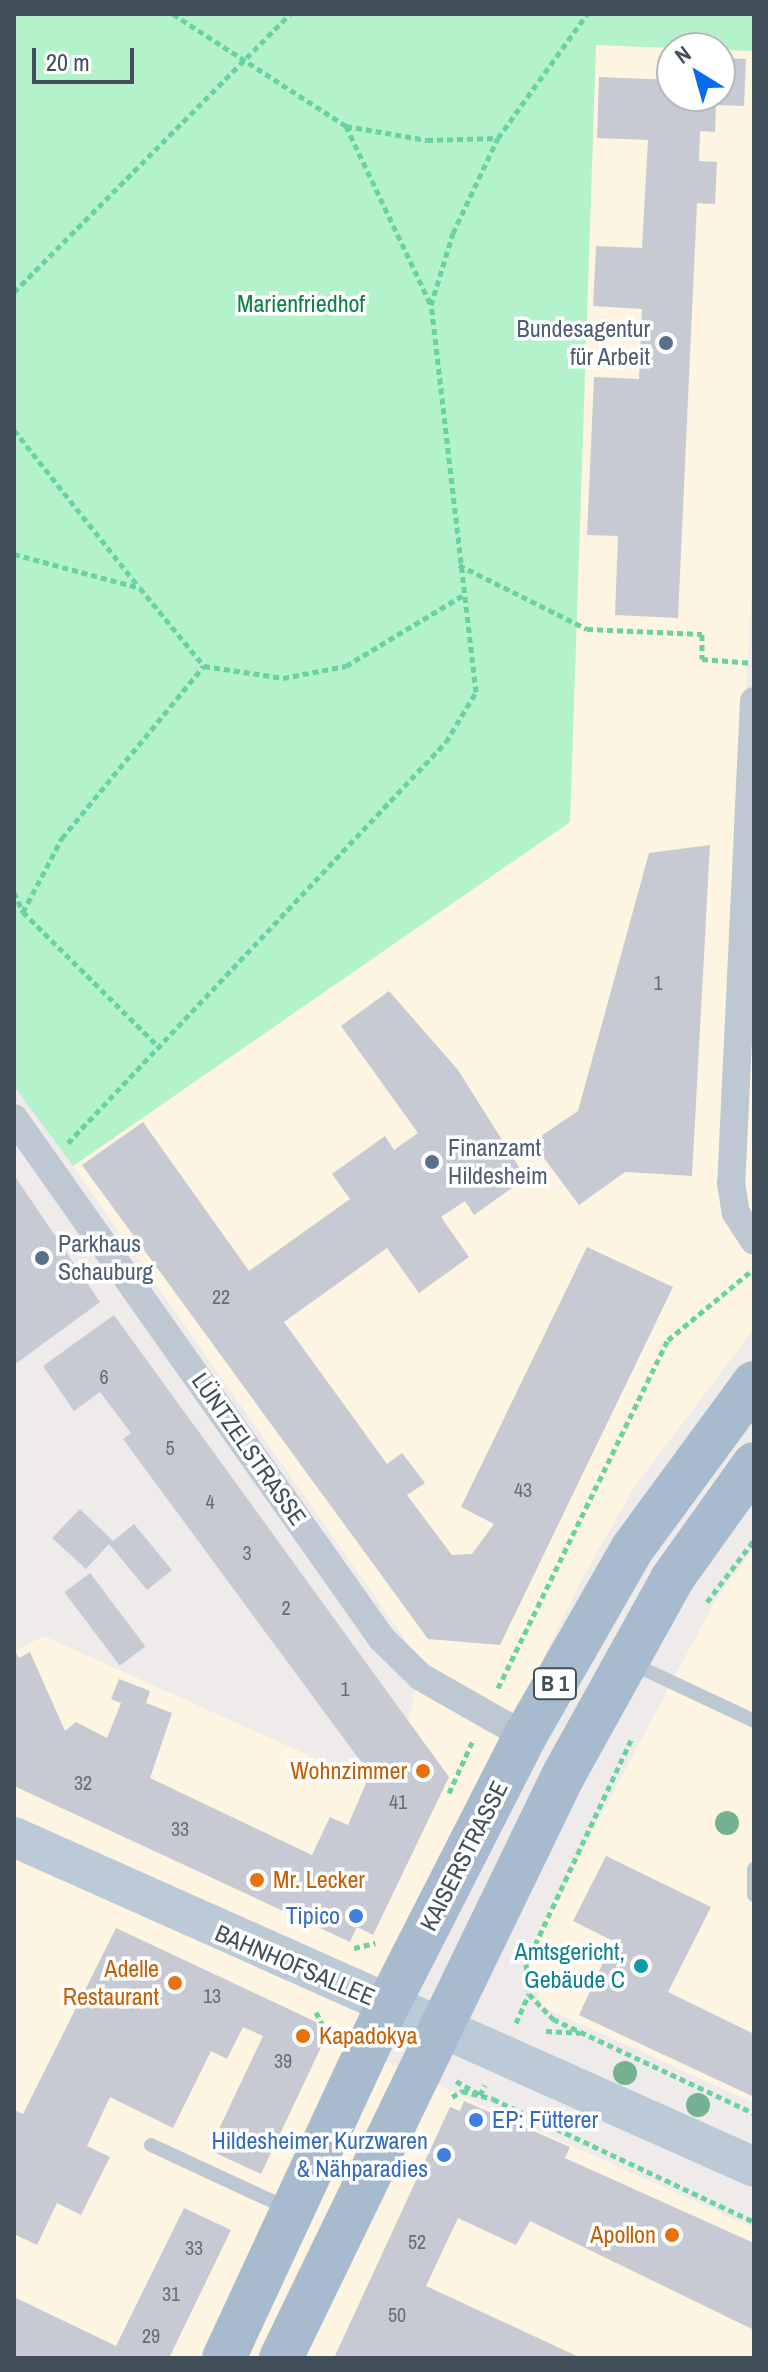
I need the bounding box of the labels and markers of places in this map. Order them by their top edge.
place label: Bundesagentur für Arbeit [517,315,650,371]
marker: Bundesagentur für Arbeit [657,334,675,352]
place label: Finanzamt Hildesheim [448,1134,548,1190]
marker: Finanzamt Hildesheim [423,1153,441,1171]
place label: Parkhaus Schauburg [58,1230,153,1286]
marker: Parkhaus Schauburg [33,1249,51,1267]
place label: Wohnzimmer [290,1757,407,1785]
marker: Wohnzimmer [414,1762,432,1780]
place label: Mr. Lecker [273,1866,365,1894]
marker: Mr. Lecker [248,1871,266,1889]
place label: Tipico [286,1902,340,1930]
marker: Tipico [347,1907,365,1925]
place label: Amtsgericht, Gebäude C [515,1938,625,1994]
place label: Adelle Restaurant [63,1955,159,2011]
marker: Amtsgericht, Gebäude C [632,1957,650,1975]
marker: Adelle Restaurant [166,1974,184,1992]
place label: Kapadokya [319,2022,417,2050]
marker: Kapadokya [294,2027,312,2045]
place label: EP: Fütterer [492,2106,598,2134]
marker: EP: Fütterer [467,2111,485,2129]
place label: Hildesheimer Kurzwaren & Nähparadies [211,2127,428,2183]
marker: Hildesheimer Kurzwaren & Nähparadies [435,2146,453,2164]
place label: Apollon [590,2221,656,2249]
marker: Apollon [663,2226,681,2244]

